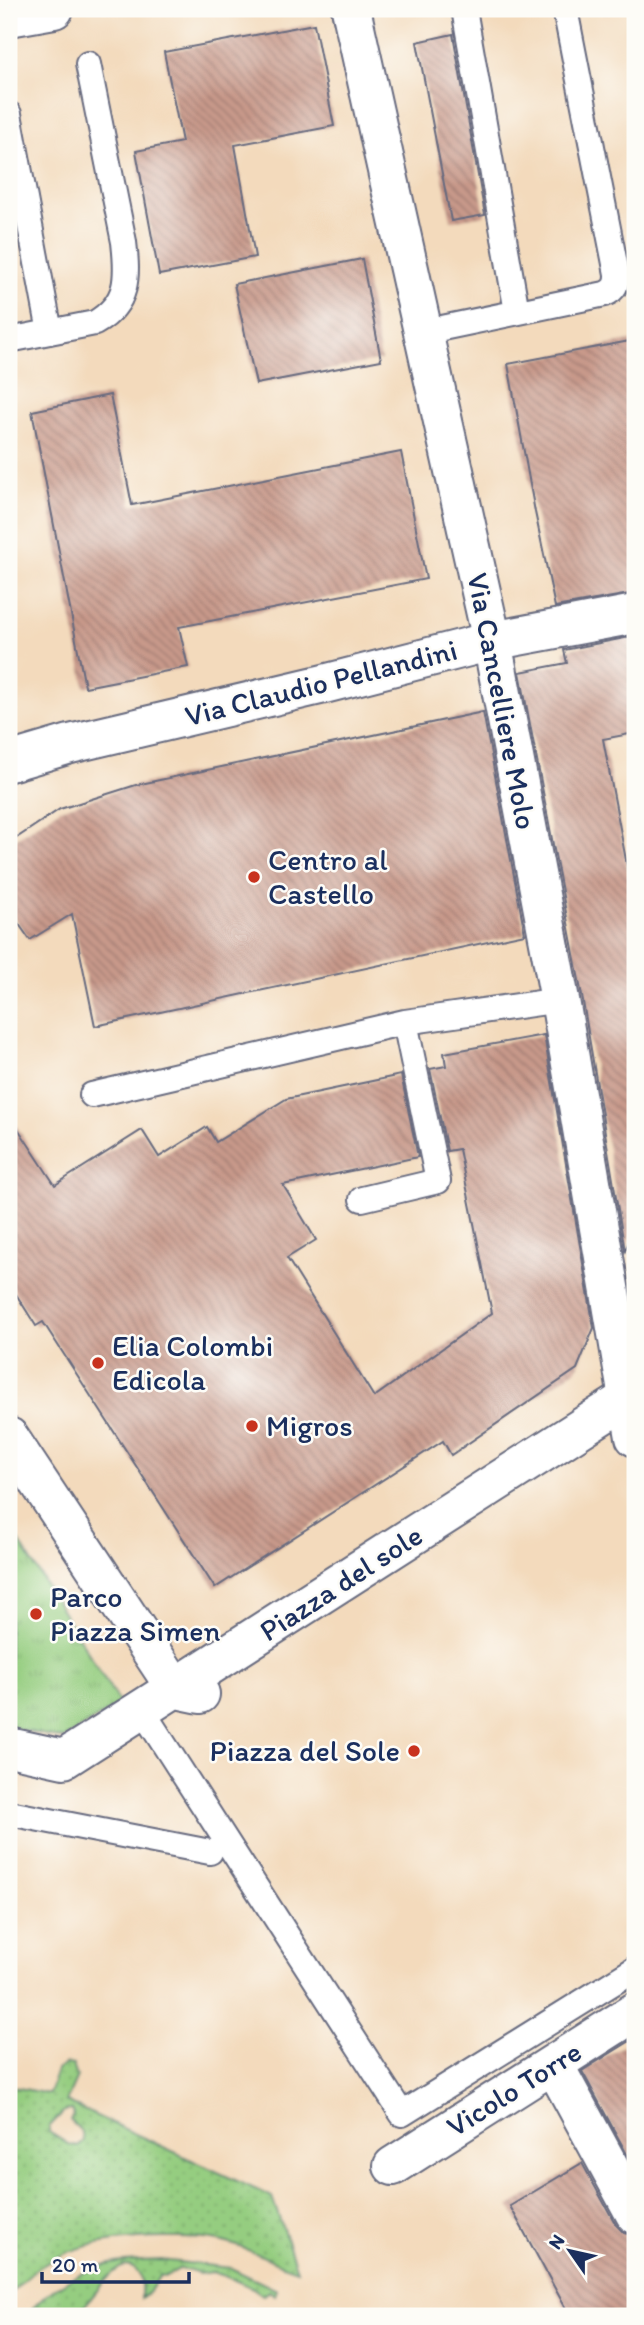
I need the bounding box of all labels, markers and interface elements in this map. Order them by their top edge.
street label: Via Cancelliere Molo [459,569,546,832]
street label: Via Claudio Pellandini [181,631,461,734]
place label: Centro al Castello [268,841,388,912]
marker: Centro al Castello [246,869,262,885]
place label: Elia Colombi Edicola [112,1327,273,1398]
marker: Elia Colombi Edicola [90,1355,106,1371]
place label: Migros [266,1407,353,1444]
marker: Migros [244,1418,260,1434]
street label: Piazza del sole [252,1516,429,1649]
place label: Parco Piazza Simen [50,1578,221,1649]
marker: Parco Piazza Simen [28,1606,44,1622]
place label: Piazza del Sole [210,1732,400,1769]
marker: Piazza del Sole [406,1743,422,1759]
street label: Vicolo Torre [439,2032,588,2145]
north arrow [536,2216,606,2286]
text: N [543,2230,569,2254]
scale bar [42,2241,189,2285]
text: 20 m [52,2252,99,2277]

